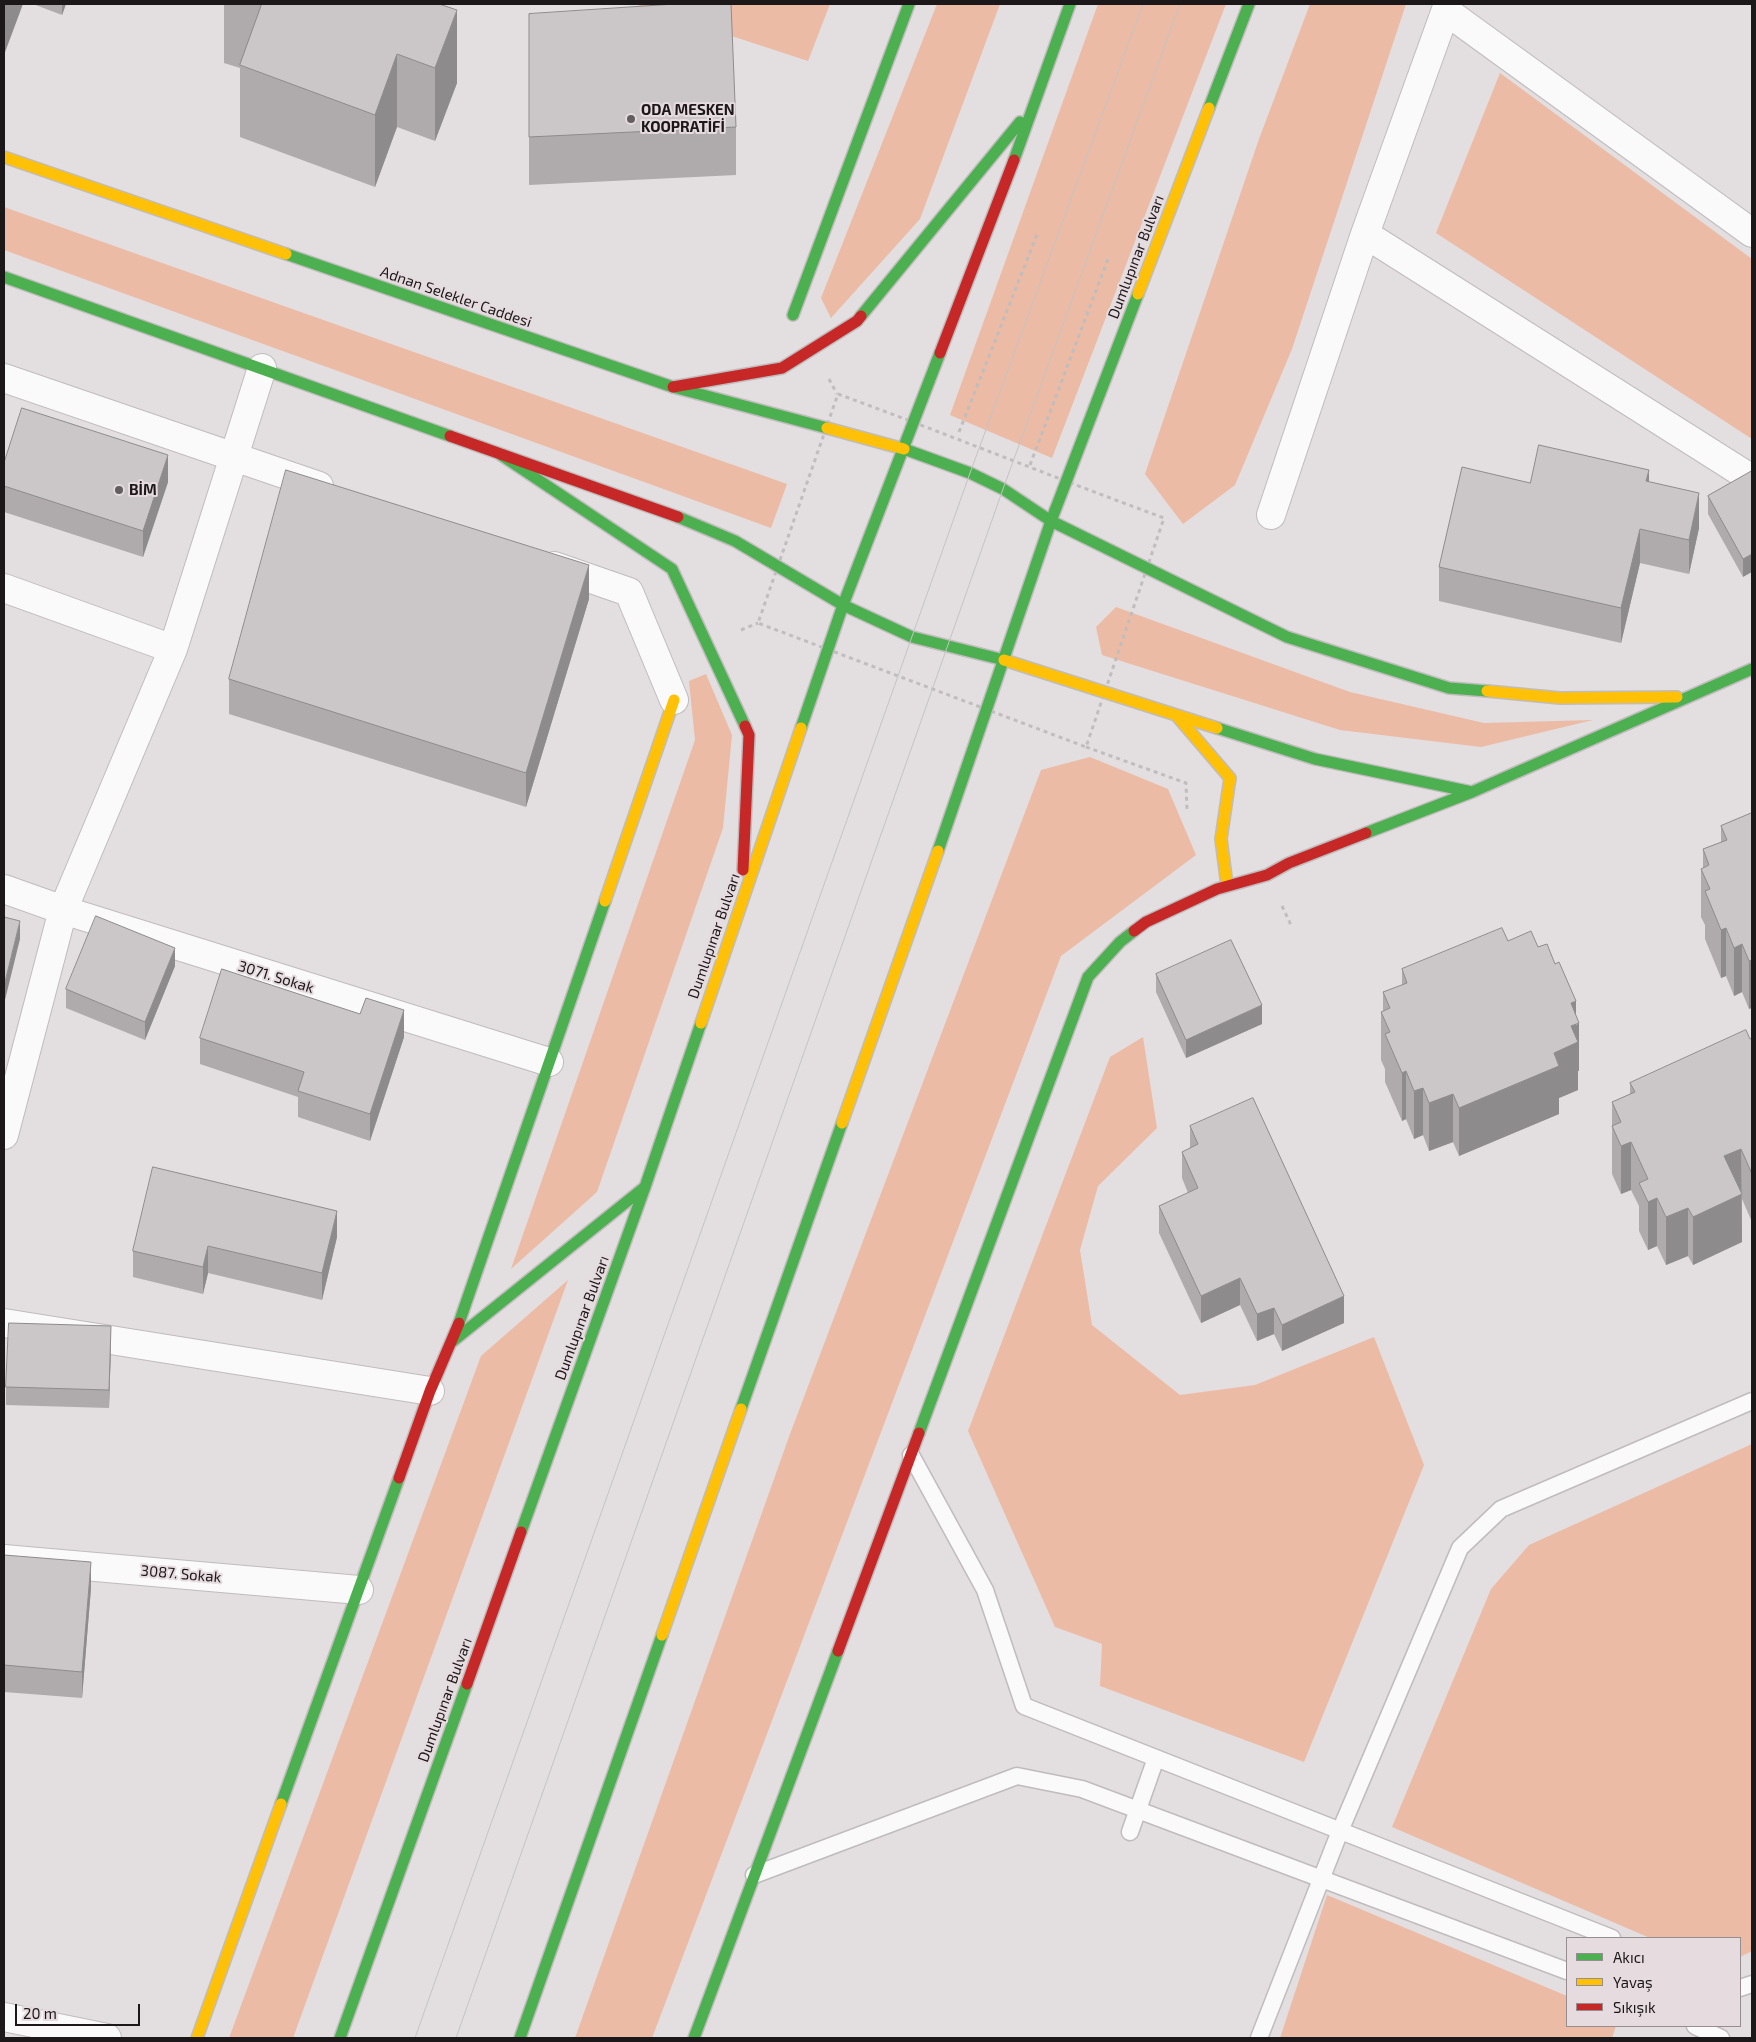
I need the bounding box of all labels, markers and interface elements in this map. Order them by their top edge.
place label: ODA MESKEN KOOPRATİFİ [641,101,735,136]
marker: ODA MESKEN KOOPRATİFİ [625,113,637,125]
street label: Dumlupınar Bulvarı [1104,193,1168,321]
street label: Adnan Selekler Caddesi [378,263,534,331]
place label: BİM [129,481,157,499]
marker: BİM [113,484,125,496]
street label: Dumlupınar Bulvarı [684,871,744,1001]
street label: 3071. Sokak [236,957,316,997]
street label: Dumlupınar Bulvarı [551,1253,613,1383]
street label: 3087. Sokak [140,1562,222,1586]
street label: Dumlupınar Bulvarı [414,1635,476,1765]
legend [1566,1937,1741,2027]
text: Akıcı [1613,1948,1645,1966]
text: Yavaş [1613,1973,1653,1991]
scale bar [18,1994,142,2026]
text: Sıkışık [1613,1998,1656,2016]
text: 20 m [23,2004,57,2022]

